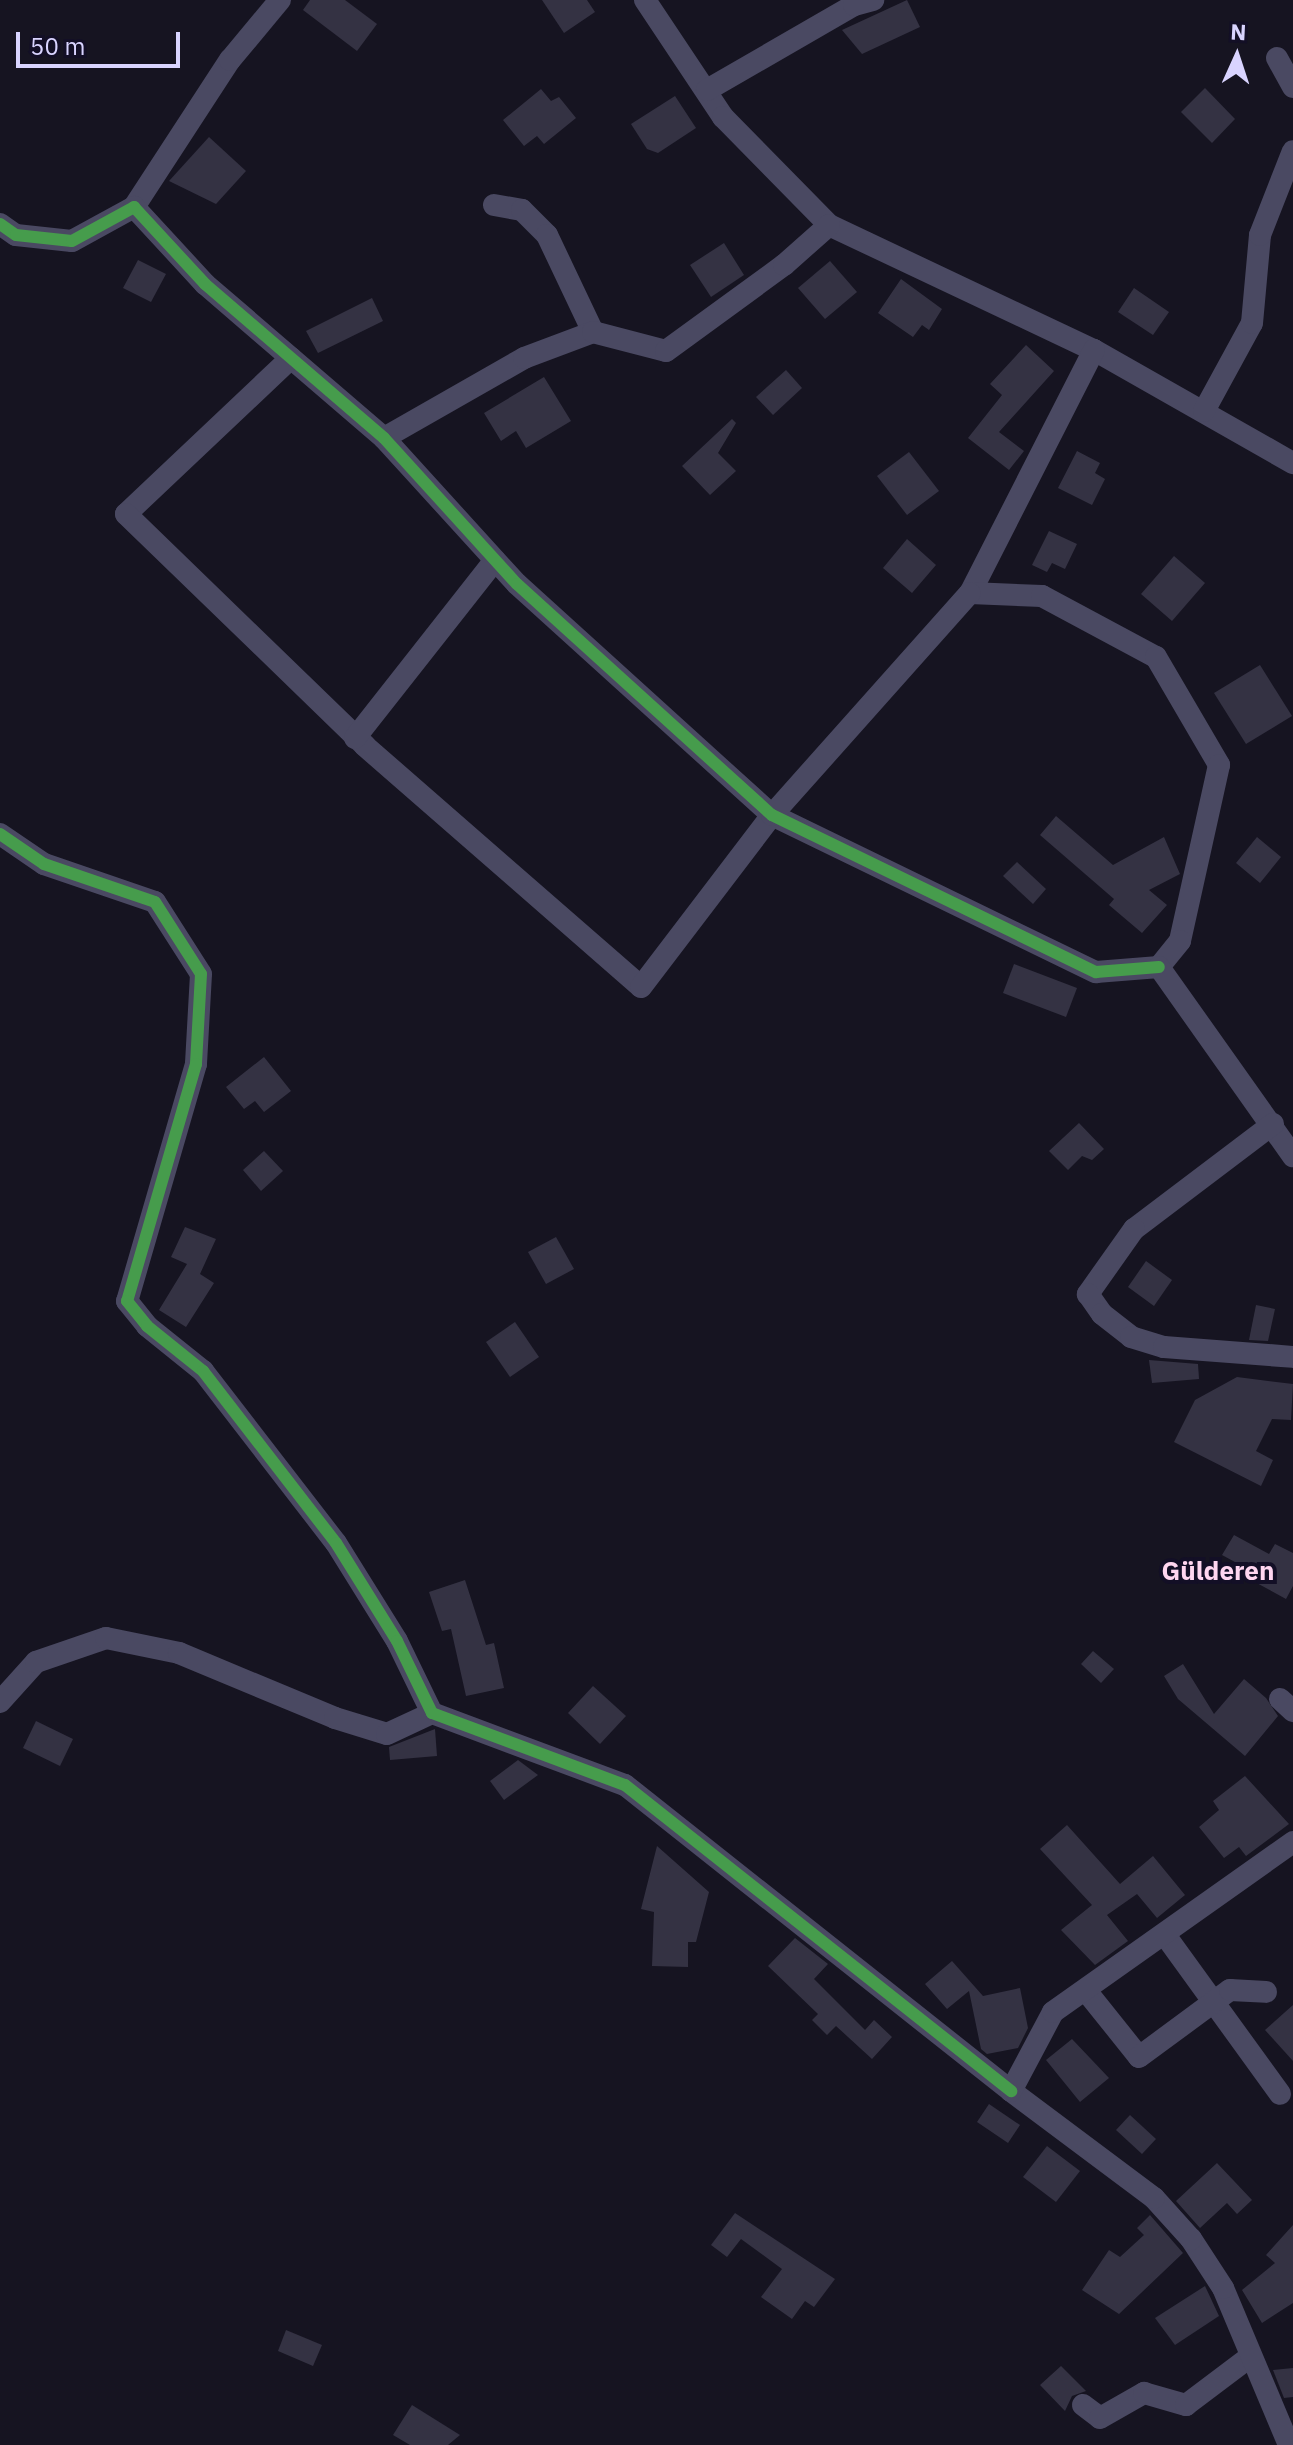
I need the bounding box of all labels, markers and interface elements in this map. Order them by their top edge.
scale bar [20,16,184,66]
north arrow [1197,16,1277,96]
text: N [1230,17,1247,46]
text: 50 m [30,30,85,62]
district label: Gülderen [1162,1555,1274,1587]

